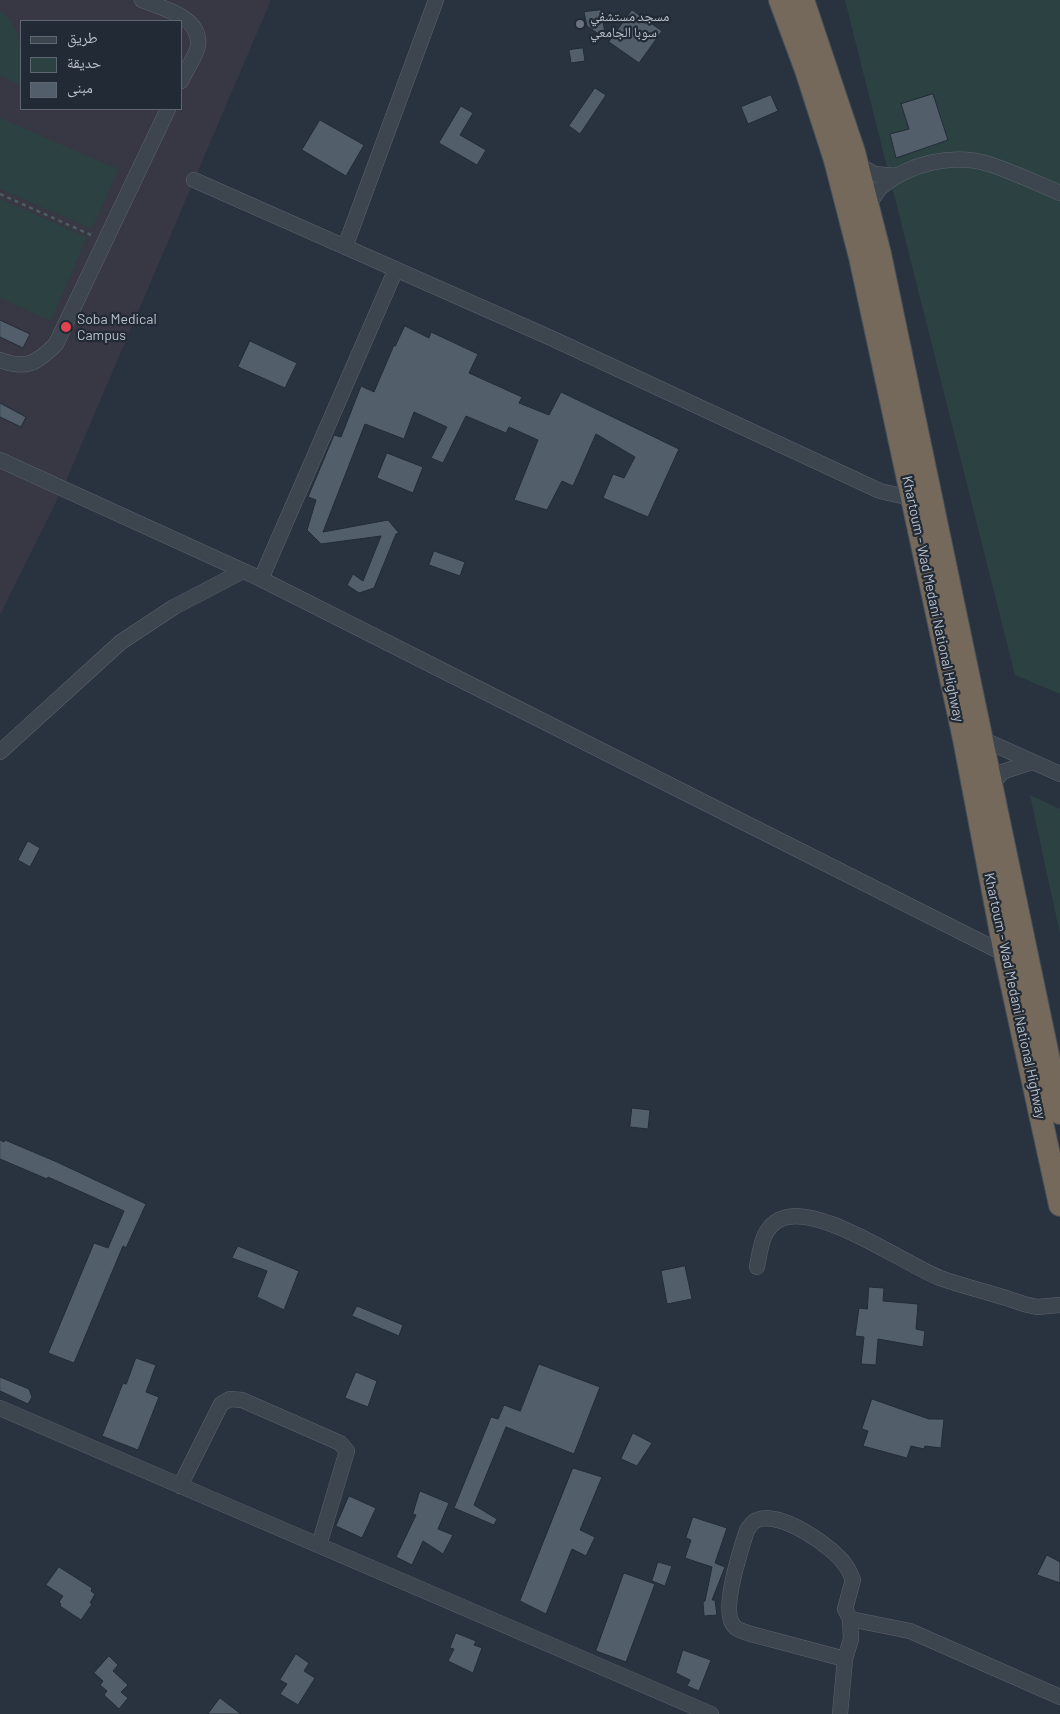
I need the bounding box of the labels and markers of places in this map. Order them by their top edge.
place label: مسجد مستشفي سوبا الجامعي [590,8,669,40]
marker: مسجد مستشفي سوبا الجامعي [574,18,586,30]
place label: Soba Medical Campus [77,311,157,344]
marker: Soba Medical Campus [59,320,73,334]

